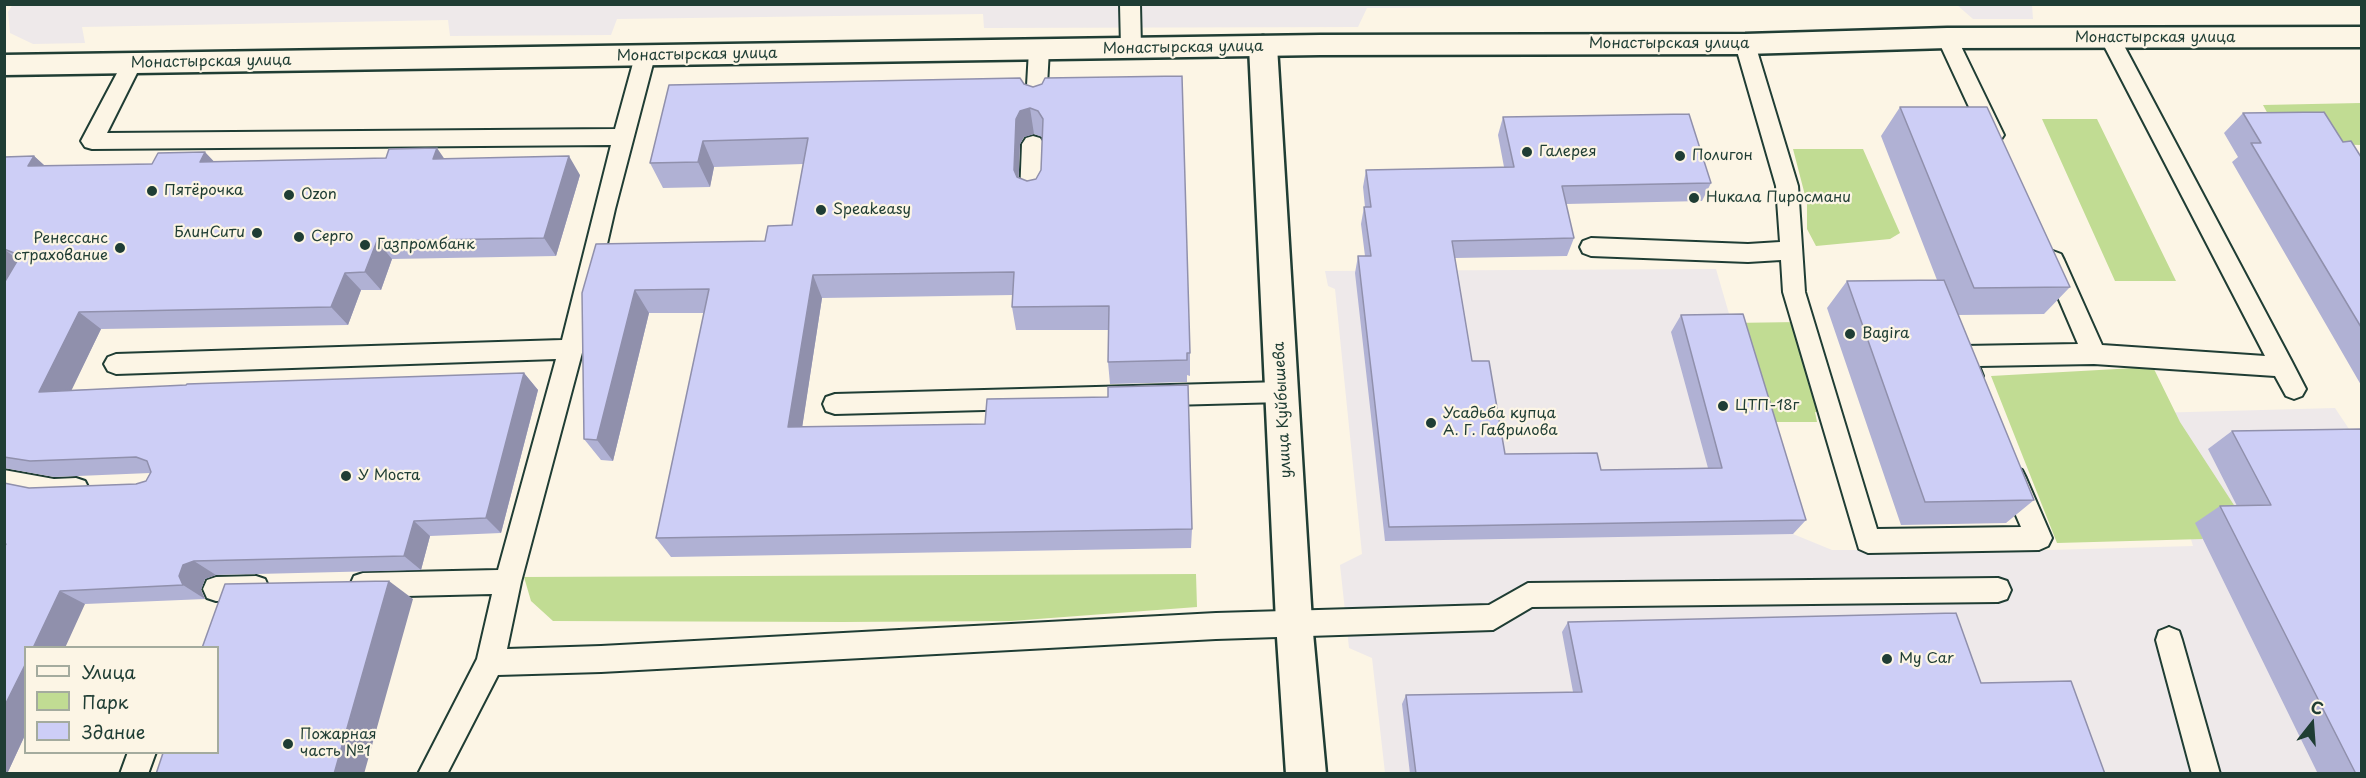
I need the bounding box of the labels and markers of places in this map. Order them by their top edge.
place label: Галерея [1539,143,1597,161]
marker: Галерея [1520,145,1534,159]
place label: Полигон [1692,147,1753,165]
marker: Полигон [1673,149,1687,163]
place label: Пятёрочка [164,182,243,200]
marker: Пятёрочка [145,184,159,198]
place label: Ozon [301,186,337,204]
marker: Ozon [282,188,296,202]
place label: Никала Пиросмани [1706,189,1851,207]
marker: Никала Пиросмани [1687,191,1701,205]
place label: Speakeasy [833,201,911,219]
marker: Speakeasy [814,203,828,217]
place label: БлинСити [174,224,245,242]
marker: БлинСити [250,226,264,240]
place label: Серго [311,228,353,246]
place label: Ренессанс страхование [14,230,108,265]
marker: Серго [292,230,306,244]
place label: Газпромбанк [377,236,475,254]
marker: Газпромбанк [358,238,372,252]
marker: Ренессанс страхование [113,241,127,255]
place label: Bagira [1862,325,1909,343]
marker: Bagira [1843,327,1857,341]
place label: ЦТП-18г [1735,397,1799,415]
marker: ЦТП-18г [1716,399,1730,413]
place label: Усадьба купца А. Г. Гаврилова [1443,405,1558,440]
marker: Усадьба купца А. Г. Гаврилова [1424,416,1438,430]
place label: У Моста [358,467,420,485]
marker: У Моста [339,469,353,483]
place label: My Car [1899,650,1954,668]
marker: My Car [1880,652,1894,666]
place label: Пожарная часть №1 [300,726,377,761]
marker: Пожарная часть №1 [281,737,295,751]

